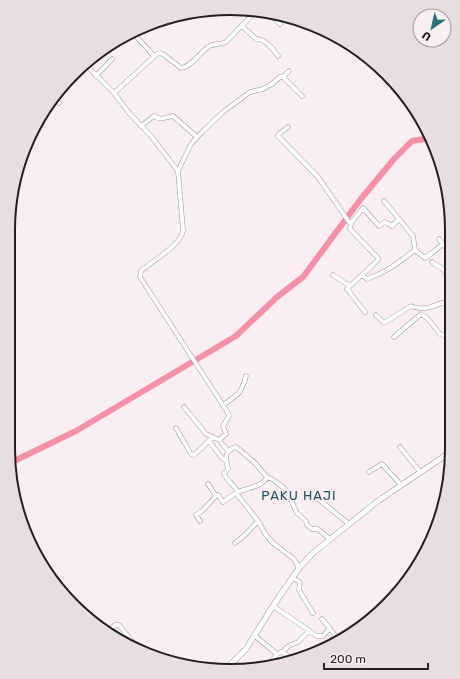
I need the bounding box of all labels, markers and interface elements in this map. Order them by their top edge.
north arrow [412,8,452,48]
text: U [420,28,434,43]
district label: PAKU HAJI [261,488,337,503]
scale bar [324,645,428,671]
text: 200 m [330,652,366,666]

